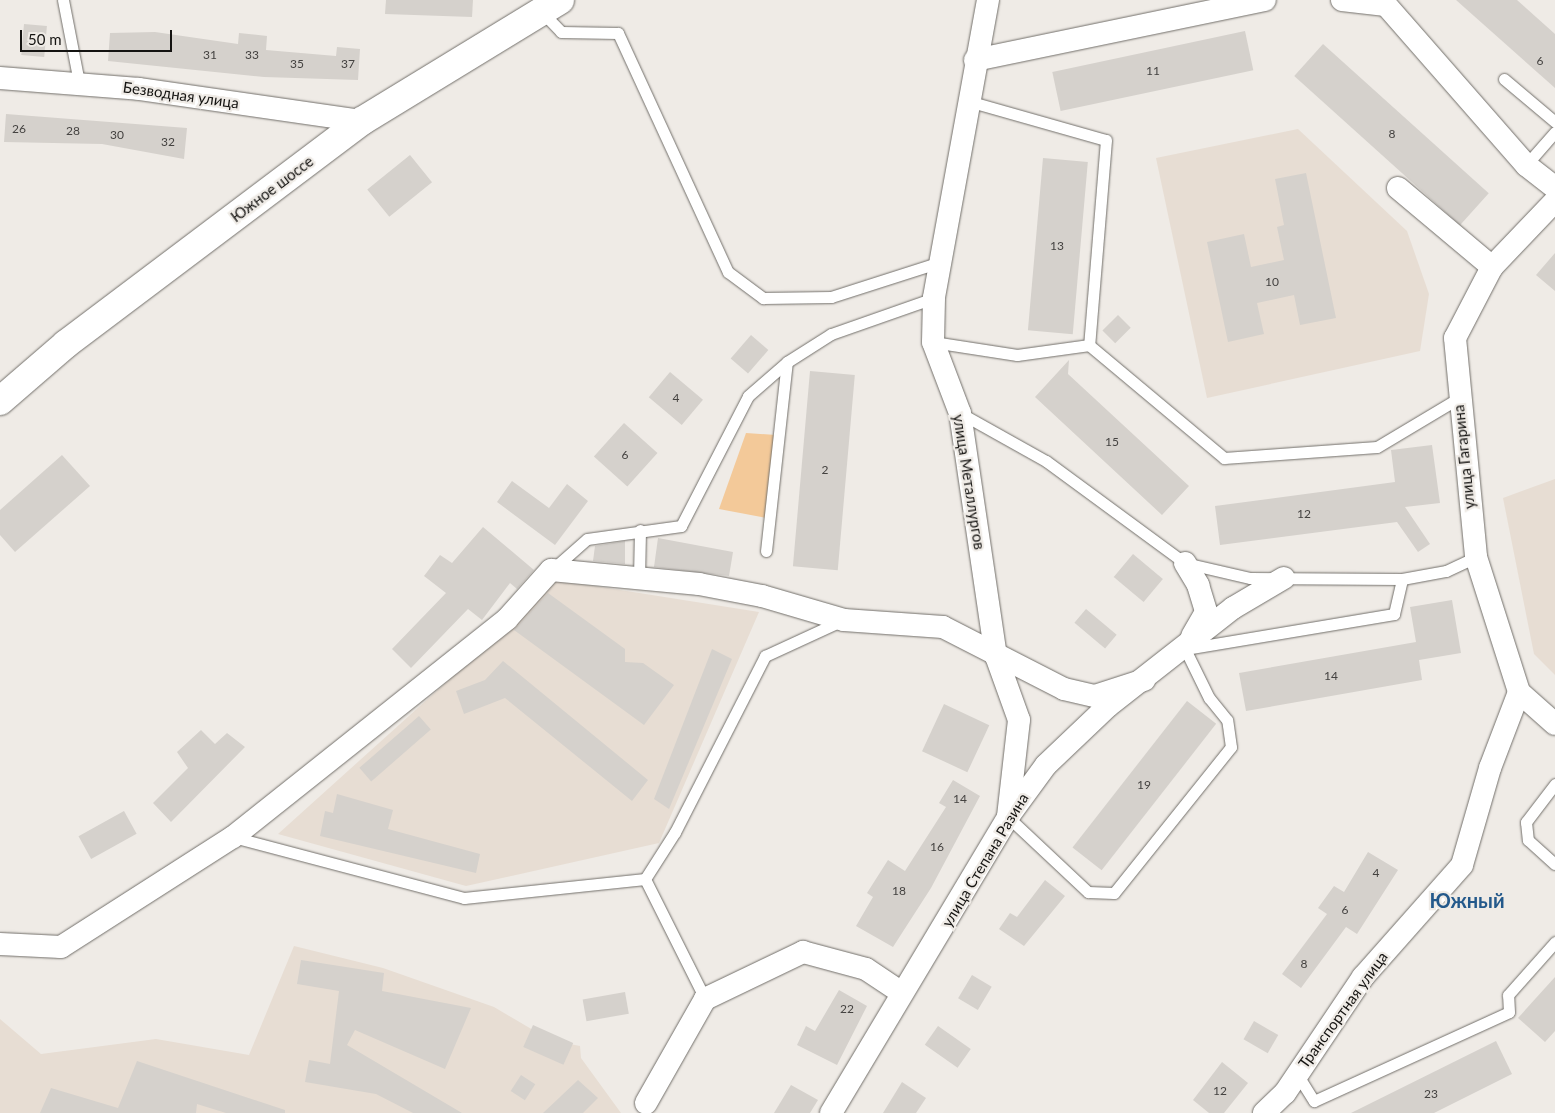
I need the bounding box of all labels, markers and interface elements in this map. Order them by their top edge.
scale bar [22,20,175,52]
text: 50 m [28,30,62,48]
house number: 31 [203,48,217,62]
house number: 33 [245,48,259,62]
house number: 6 [1537,54,1543,68]
house number: 35 [290,57,304,71]
house number: 37 [341,57,355,71]
house number: 11 [1146,64,1160,78]
street label: Безводная улица [122,78,240,112]
house number: 26 [12,122,26,136]
house number: 28 [66,124,80,138]
house number: 8 [1389,127,1395,141]
house number: 30 [110,128,124,142]
house number: 32 [161,135,175,149]
street label: Южное шоссе [227,152,317,226]
house number: 13 [1050,239,1064,253]
house number: 10 [1265,275,1279,289]
house number: 4 [673,391,679,405]
street label: улица Гагарина [1450,404,1478,510]
street label: улица Металлургов [949,413,989,551]
house number: 15 [1105,435,1119,449]
house number: 6 [622,448,628,462]
house number: 2 [822,463,828,477]
house number: 12 [1297,507,1311,521]
house number: 14 [1324,669,1338,683]
house number: 19 [1137,778,1151,792]
street label: улица Степана Разина [938,790,1032,930]
house number: 14 [953,792,967,806]
house number: 16 [930,840,944,854]
house number: 4 [1373,866,1379,880]
house number: 18 [892,884,906,898]
district label: Южный [1429,888,1505,912]
house number: 6 [1342,903,1348,917]
street label: Транспортная улица [1295,948,1391,1072]
house number: 8 [1301,957,1307,971]
house number: 22 [840,1002,854,1016]
house number: 12 [1213,1084,1227,1098]
house number: 23 [1424,1087,1438,1101]

